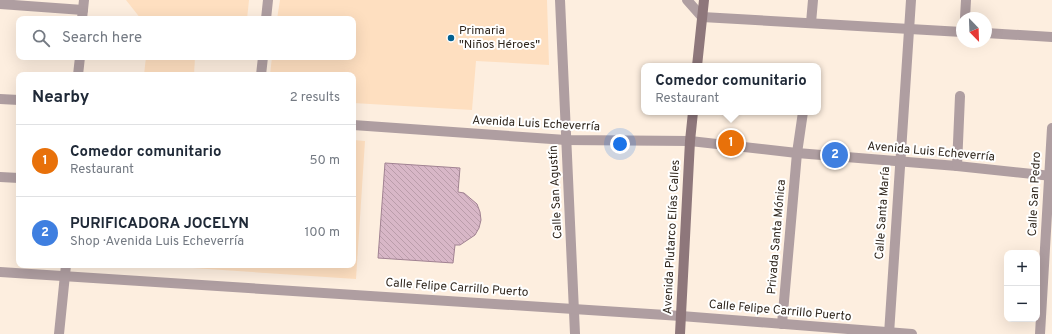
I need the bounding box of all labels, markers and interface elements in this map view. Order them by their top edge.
north arrow [956,12,992,48]
search box [16,16,356,60]
place label: Primaria "Niños Héroes" [459,23,540,53]
icon: search [30,27,52,49]
text: Search here [62,29,142,48]
marker: Primaria "Niños Héroes" [446,33,456,43]
popup [641,63,821,115]
text: Comedor comunitario [655,72,807,91]
text: Nearby [32,87,89,109]
text: 2 results [290,90,340,106]
text: Restaurant [655,91,719,107]
street label: Avenida Luis Echeverría [472,113,600,135]
pin: 1 [718,128,744,158]
your location [610,134,630,154]
street label: Avenida Luis Echeverría [867,138,995,166]
pin: 2 [822,140,848,170]
text: Comedor comunitario [70,143,222,162]
street label: Calle San Agustín [546,145,566,239]
street label: Calle San Pedro [1025,151,1045,237]
text: 1 [42,153,48,169]
text: 50 m [310,153,340,169]
street label: Avenida Plutarco Elías Calles [660,159,684,315]
text: Restaurant [70,162,134,178]
street label: Calle Santa María [872,166,894,260]
street label: Privada Santa Mónica [764,179,790,295]
text: PURIFICADORA JOCELYN [70,215,249,234]
text: 2 [41,225,49,241]
text: 100 m [304,225,340,241]
text: Shop · Avenida Luis Echeverría [70,234,244,250]
map controls [1004,250,1040,322]
button: + [1004,250,1040,286]
street label: Calle Felipe Carrillo Puerto [385,275,529,301]
button: − [1004,286,1040,322]
street label: Calle Felipe Carrillo Puerto [708,297,852,325]

